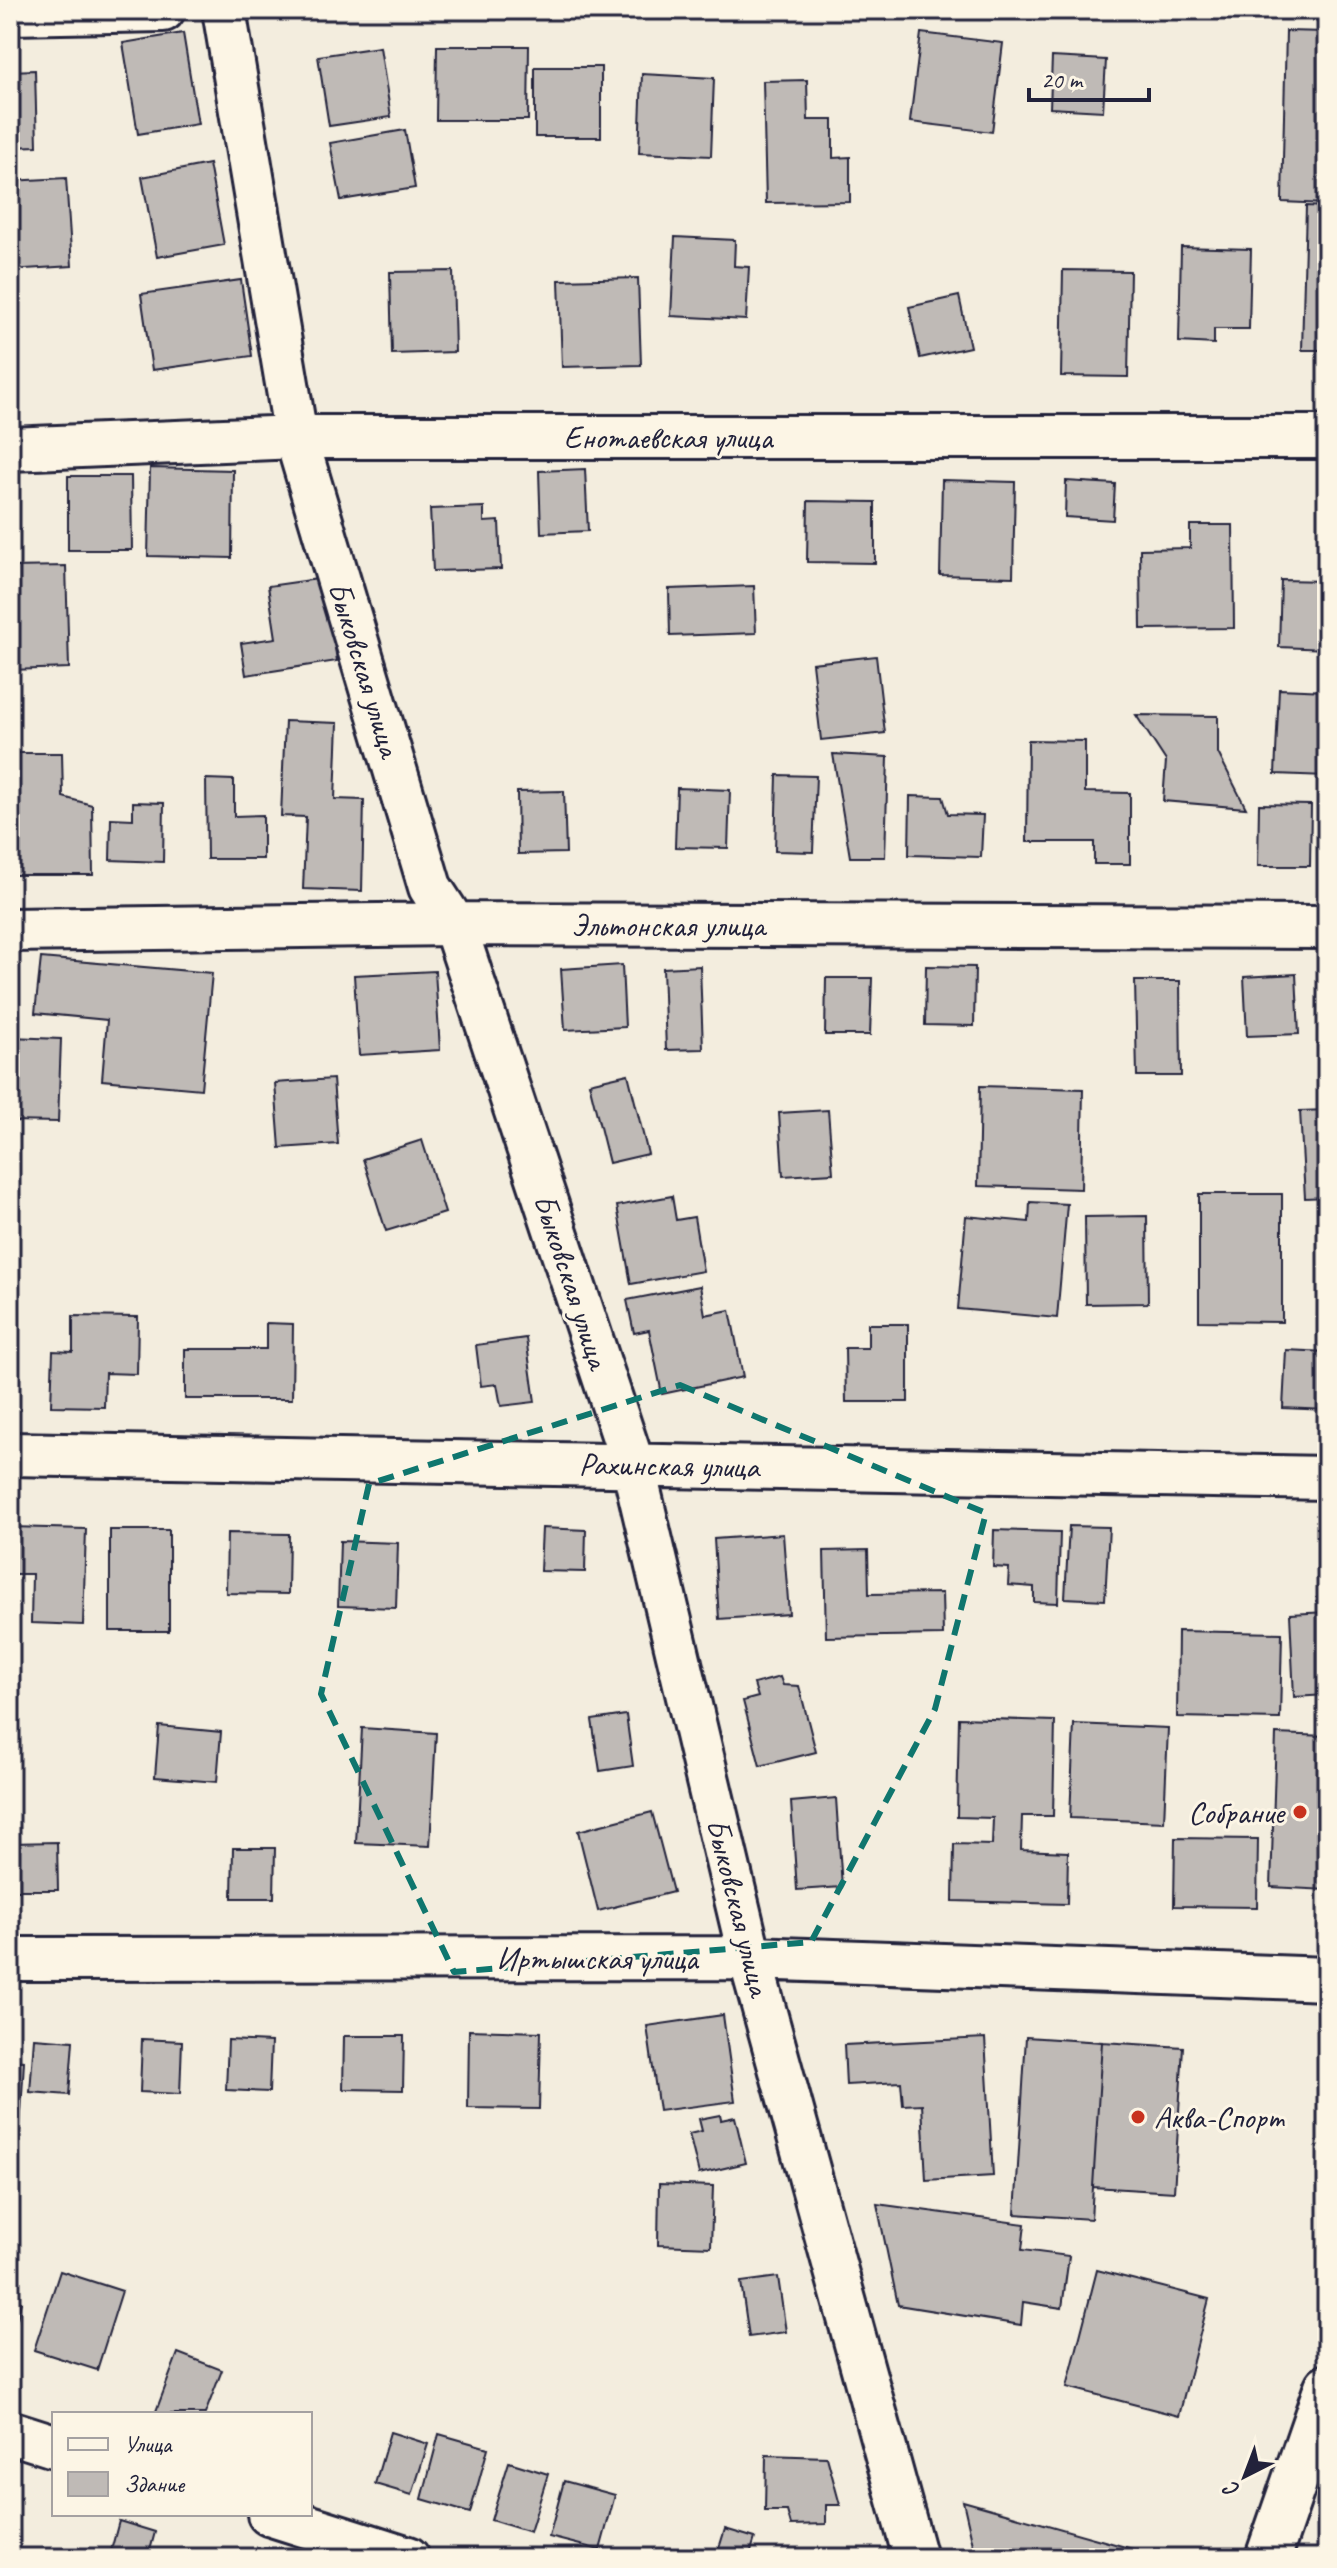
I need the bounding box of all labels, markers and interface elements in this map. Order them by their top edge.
scale bar [1029,52,1149,102]
text: 20 m [1041,65,1084,95]
street label: Енотаевская улица [564,417,774,458]
street label: Быковская улица [318,577,411,764]
street label: Эльтонская улица [571,905,768,946]
street label: Быковская улица [524,1189,620,1376]
street label: Рахинская улица [579,1443,761,1488]
place label: Собрание [1188,1792,1287,1833]
marker: Собрание [1291,1803,1309,1821]
street label: Быковская улица [697,1814,781,2003]
street label: Иртышская улица [496,1938,700,1979]
place label: Аква-Спорт [1154,2097,1285,2138]
marker: Аква-Спорт [1129,2108,1147,2126]
legend [52,2412,312,2516]
text: Улица [124,2429,173,2459]
north arrow [1205,2436,1285,2516]
text: Здание [124,2469,186,2499]
text: С [1217,2474,1246,2504]

